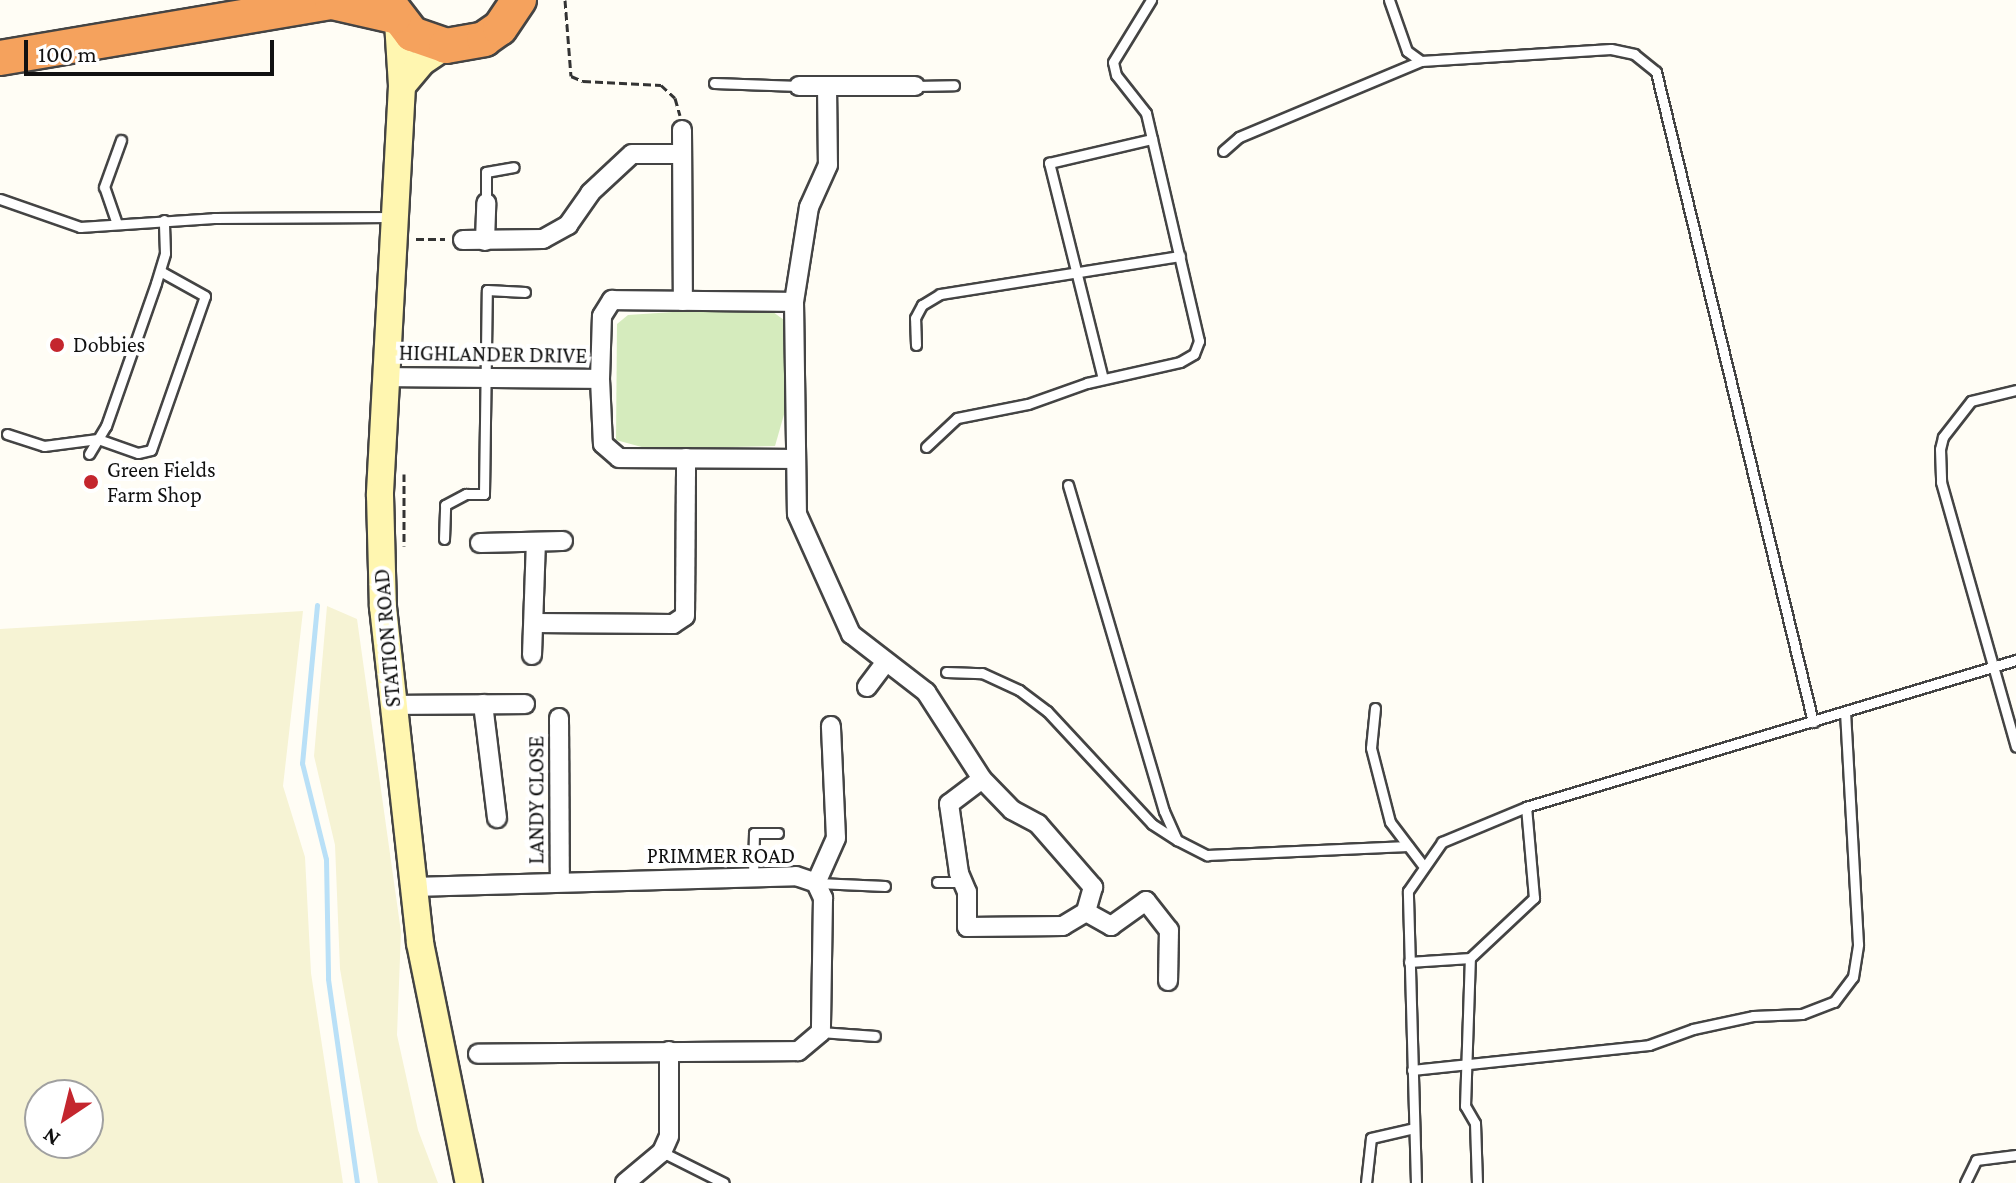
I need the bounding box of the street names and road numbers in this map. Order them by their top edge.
street label: HIGHLANDER DRIVE [399,339,587,369]
street label: STATION ROAD [368,568,406,708]
street label: LANDY CLOSE [523,736,549,864]
street label: PRIMMER ROAD [647,843,795,869]

